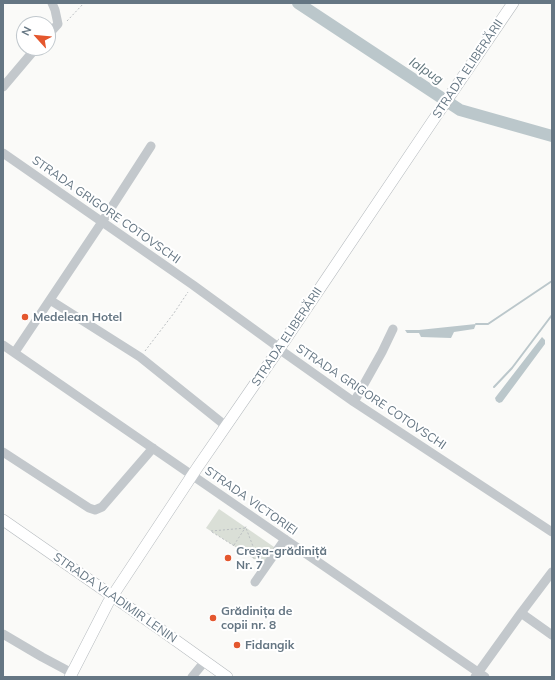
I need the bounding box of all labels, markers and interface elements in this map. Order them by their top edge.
north arrow [16,16,56,56]
street label: STRADA ELIBERĂRII [430,17,506,121]
text: N [18,24,34,38]
water label: Ialpug [406,54,446,88]
street label: STRADA GRIGORE COTOVSCHI [29,153,183,267]
street label: STRADA ELIBERĂRII [249,285,325,389]
place label: Medelean Hotel [33,310,122,324]
marker: Medelean Hotel [20,312,30,322]
street label: STRADA GRIGORE COTOVSCHI [293,341,449,453]
street label: STRADA VICTORIEI [202,464,300,538]
place label: Creșa-grădiniță Nr. 7 [236,544,327,572]
street label: STRADA VLADIMIR LENIN [51,550,179,646]
marker: Creșa-grădiniță Nr. 7 [223,553,233,563]
place label: Grădinița de copii nr. 8 [221,604,292,632]
marker: Grădinița de copii nr. 8 [208,613,218,623]
place label: Fidangik [245,638,294,652]
marker: Fidangik [232,640,242,650]

